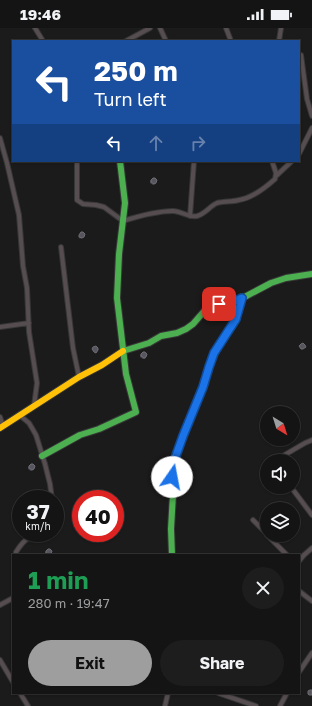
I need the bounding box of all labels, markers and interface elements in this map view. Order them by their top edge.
text: 19:46 [20,5,61,23]
text: 250 m [94,54,178,87]
icon: left [28,56,80,108]
text: Turn left [94,88,167,110]
icon: left [103,132,125,154]
icon: ahead [145,132,167,154]
icon: right [187,132,209,154]
pin [202,287,236,321]
icon: arrive [208,293,230,315]
north arrow [260,406,300,446]
map controls [260,406,300,542]
button: sound [260,454,300,494]
position arrow [151,456,193,498]
speed limit sign: 40 [72,490,124,542]
text: 37 [26,499,50,523]
button: layers [260,502,300,542]
text: km/h [25,520,51,532]
text: 1 min [28,565,88,594]
button: close [242,567,284,609]
text: 280 m · 19:47 [28,595,110,611]
button: Exit [28,640,152,686]
button: Share [160,640,284,686]

